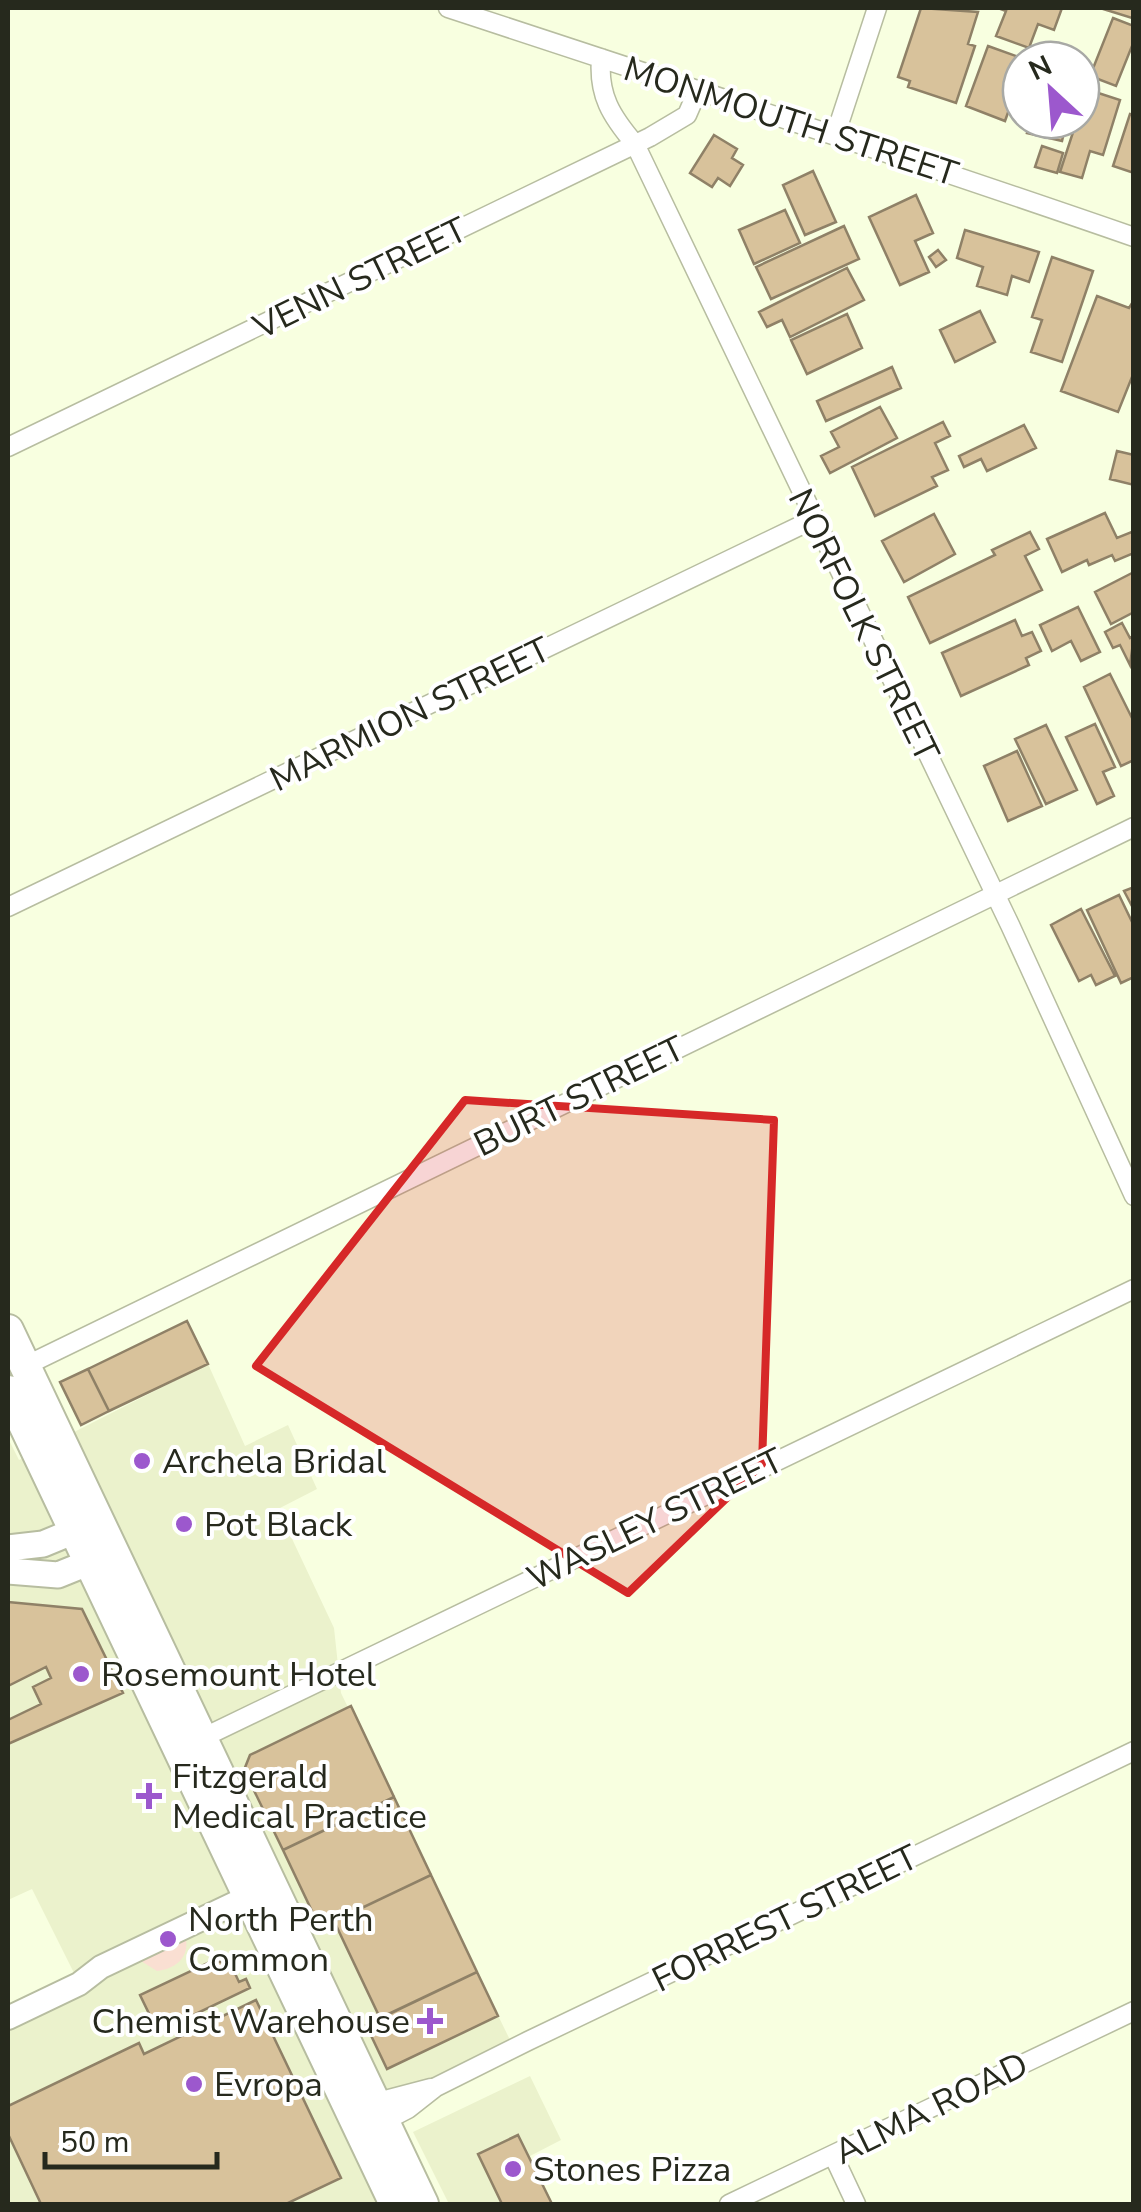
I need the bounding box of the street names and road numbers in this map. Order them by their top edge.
street label: MONMOUTH STREET [618,45,964,198]
street label: VENN STREET [245,206,475,351]
street label: NORFOLK STREET [777,481,950,770]
street label: MARMION STREET [262,626,558,803]
street label: BURT STREET [466,1025,692,1168]
street label: WASLEY STREET [519,1437,791,1602]
street label: FORREST STREET [644,1834,926,2003]
street label: ALMA ROAD [827,2041,1036,2176]

